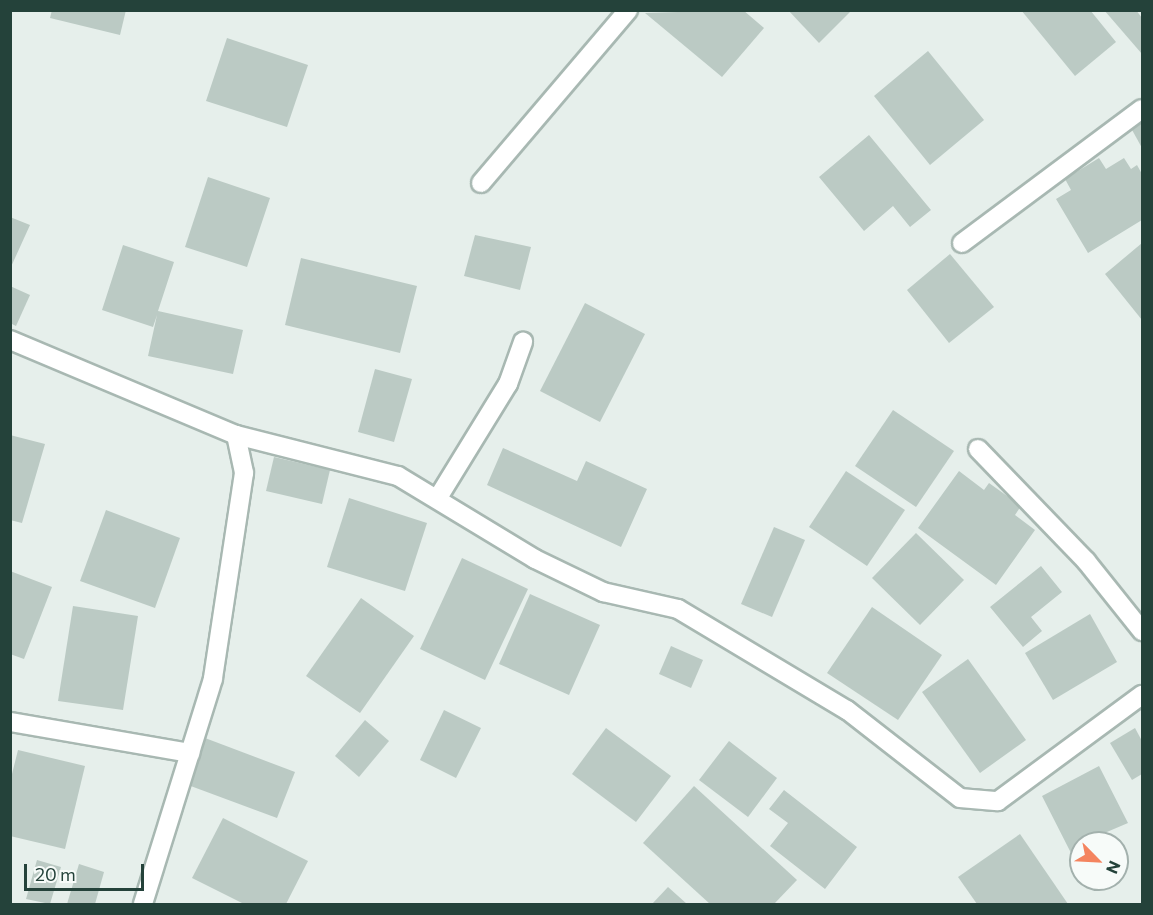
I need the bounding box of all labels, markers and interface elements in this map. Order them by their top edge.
north arrow [1069,831,1129,891]
scale bar [27,852,147,890]
text: N [1103,858,1125,877]
text: 20 m [35,863,76,885]

